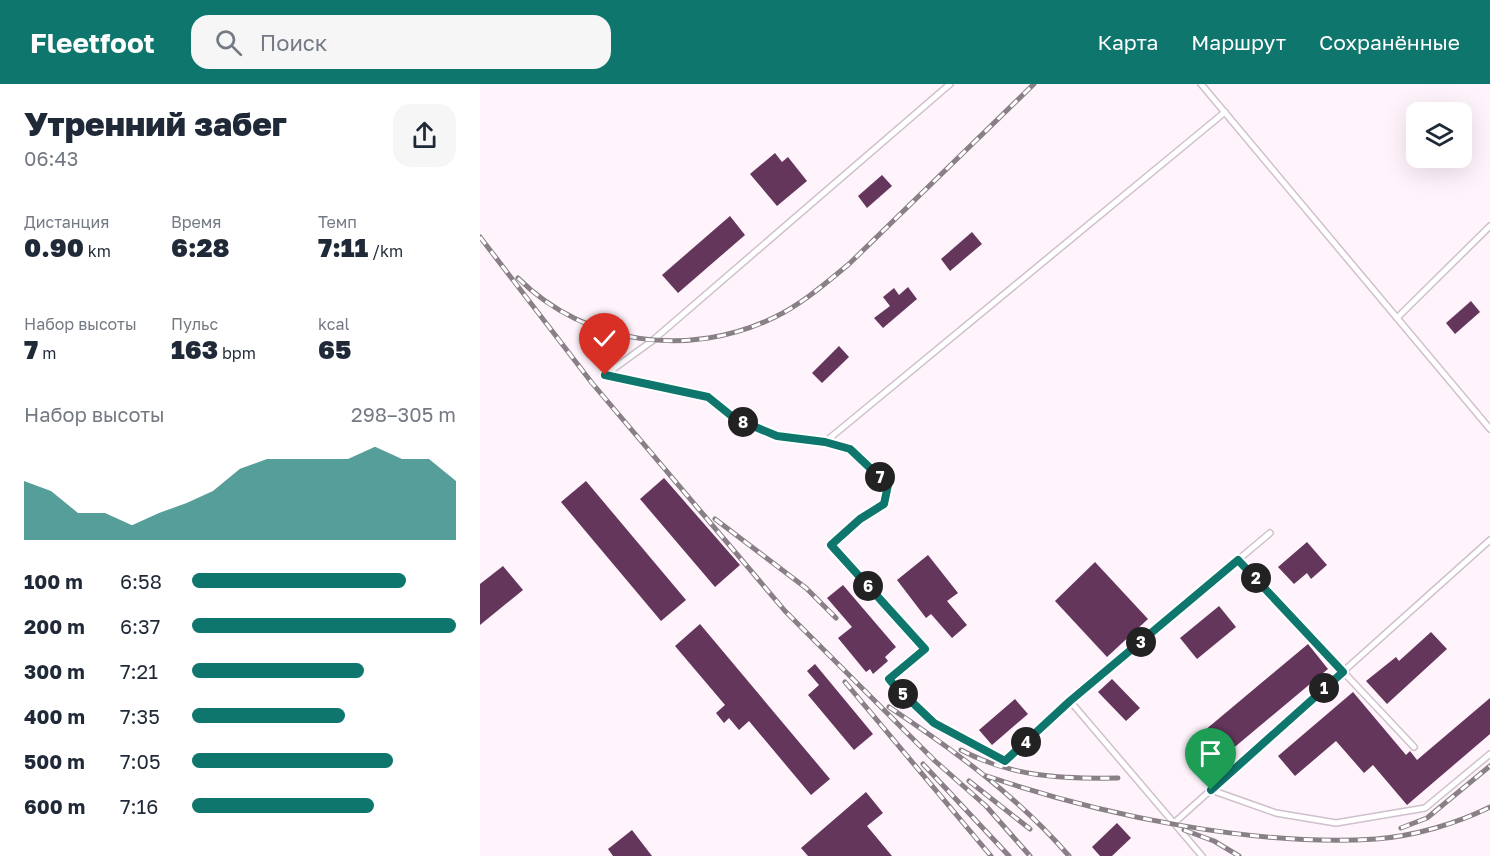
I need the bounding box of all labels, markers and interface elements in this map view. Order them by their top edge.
search box [191,15,611,69]
text: Fleetfoot [30,26,155,59]
icon: search [212,26,245,59]
text: Поиск [260,29,328,56]
text: Карта [1097,29,1158,55]
text: Маршрут [1191,29,1286,55]
text: Сохранённые [1319,29,1460,55]
map controls [1406,102,1472,168]
button: layers [1406,102,1472,168]
text: Утренний забег [24,104,287,143]
button: share [393,104,456,167]
text: 06:43 [24,146,78,170]
text: Дистанция [24,212,109,232]
text: Время [171,212,221,232]
text: Темп [318,212,357,232]
text: 0.90 [24,232,84,263]
text: 6:28 [171,232,230,263]
text: 7:11 [318,232,368,263]
text: km [84,241,111,261]
text: /km [368,241,403,261]
pin [579,313,630,375]
text: Набор высоты [24,314,137,334]
text: Пульс [171,314,218,334]
text: kcal [318,314,350,334]
icon: check [588,322,621,355]
text: 7 [24,334,38,365]
text: 163 [171,334,218,365]
text: 65 [318,334,351,365]
text: m [38,343,56,363]
text: bpm [218,343,256,363]
text: Набор высоты [24,402,165,426]
text: 298–305 m [351,402,456,426]
pin: 8 [728,407,758,437]
text: 8 [738,412,748,432]
pin: 7 [865,462,895,492]
text: 7 [876,467,884,487]
pin: 2 [1241,563,1271,593]
text: 2 [1251,568,1261,588]
text: 100 m [24,569,83,593]
text: 6:58 [120,569,162,593]
pin: 6 [853,571,883,601]
text: 6 [863,576,873,596]
text: 200 m [24,614,85,638]
text: 6:37 [120,614,160,638]
pin: 3 [1126,627,1156,657]
text: 3 [1136,632,1146,652]
text: 300 m [24,659,85,683]
text: 7:21 [120,659,158,683]
pin: 1 [1309,673,1339,703]
text: 1 [1320,678,1328,698]
pin: 5 [888,679,918,709]
text: 5 [898,684,908,704]
text: 400 m [24,704,85,728]
text: 7:35 [120,704,160,728]
pin: 4 [1011,727,1041,757]
pin [1185,728,1236,790]
text: 4 [1021,732,1031,752]
icon: arrive [1194,737,1227,770]
text: 500 m [24,749,85,773]
text: 7:05 [120,749,161,773]
text: 600 m [24,794,85,818]
text: 7:16 [120,794,158,818]

